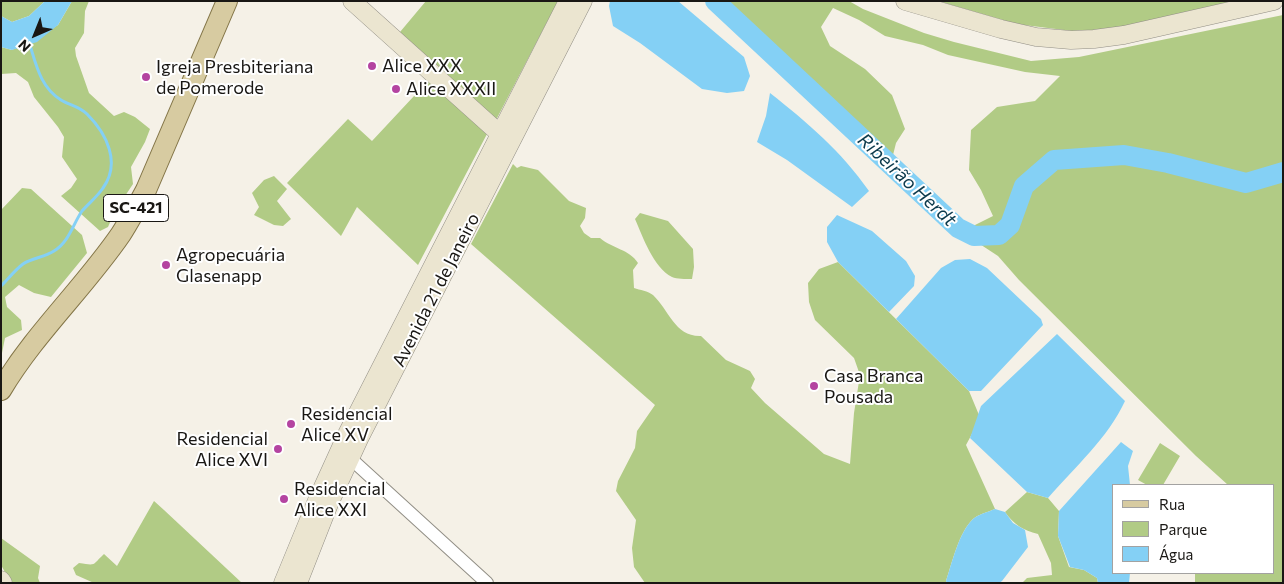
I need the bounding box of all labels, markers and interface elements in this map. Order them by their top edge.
north arrow [10,10,60,60]
text: N [15,36,34,56]
place label: Alice XXX [382,55,462,77]
place label: Igreja Presbiteriana de Pomerode [156,56,313,98]
marker: Alice XXX [366,60,378,72]
marker: Igreja Presbiteriana de Pomerode [140,71,152,83]
place label: Alice XXXII [406,78,496,100]
marker: Alice XXXII [390,83,402,95]
water label: Ribeirão Herdt [853,129,961,231]
road number: SC-421 [104,194,168,222]
street label: Avenida 21 de Janeiro [388,210,484,370]
place label: Agropecuária Glasenapp [176,244,285,286]
marker: Agropecuária Glasenapp [160,259,172,271]
place label: Casa Branca Pousada [824,365,923,408]
marker: Casa Branca Pousada [808,380,820,392]
place label: Residencial Alice XV [301,403,392,446]
marker: Residencial Alice XV [285,418,297,430]
place label: Residencial Alice XVI [177,428,268,470]
marker: Residencial Alice XVI [272,443,284,455]
place label: Residencial Alice XXI [294,478,385,520]
legend [1112,484,1274,574]
marker: Residencial Alice XXI [278,493,290,505]
text: Rua [1159,495,1185,513]
text: Parque [1159,520,1207,538]
text: Água [1159,545,1193,563]

